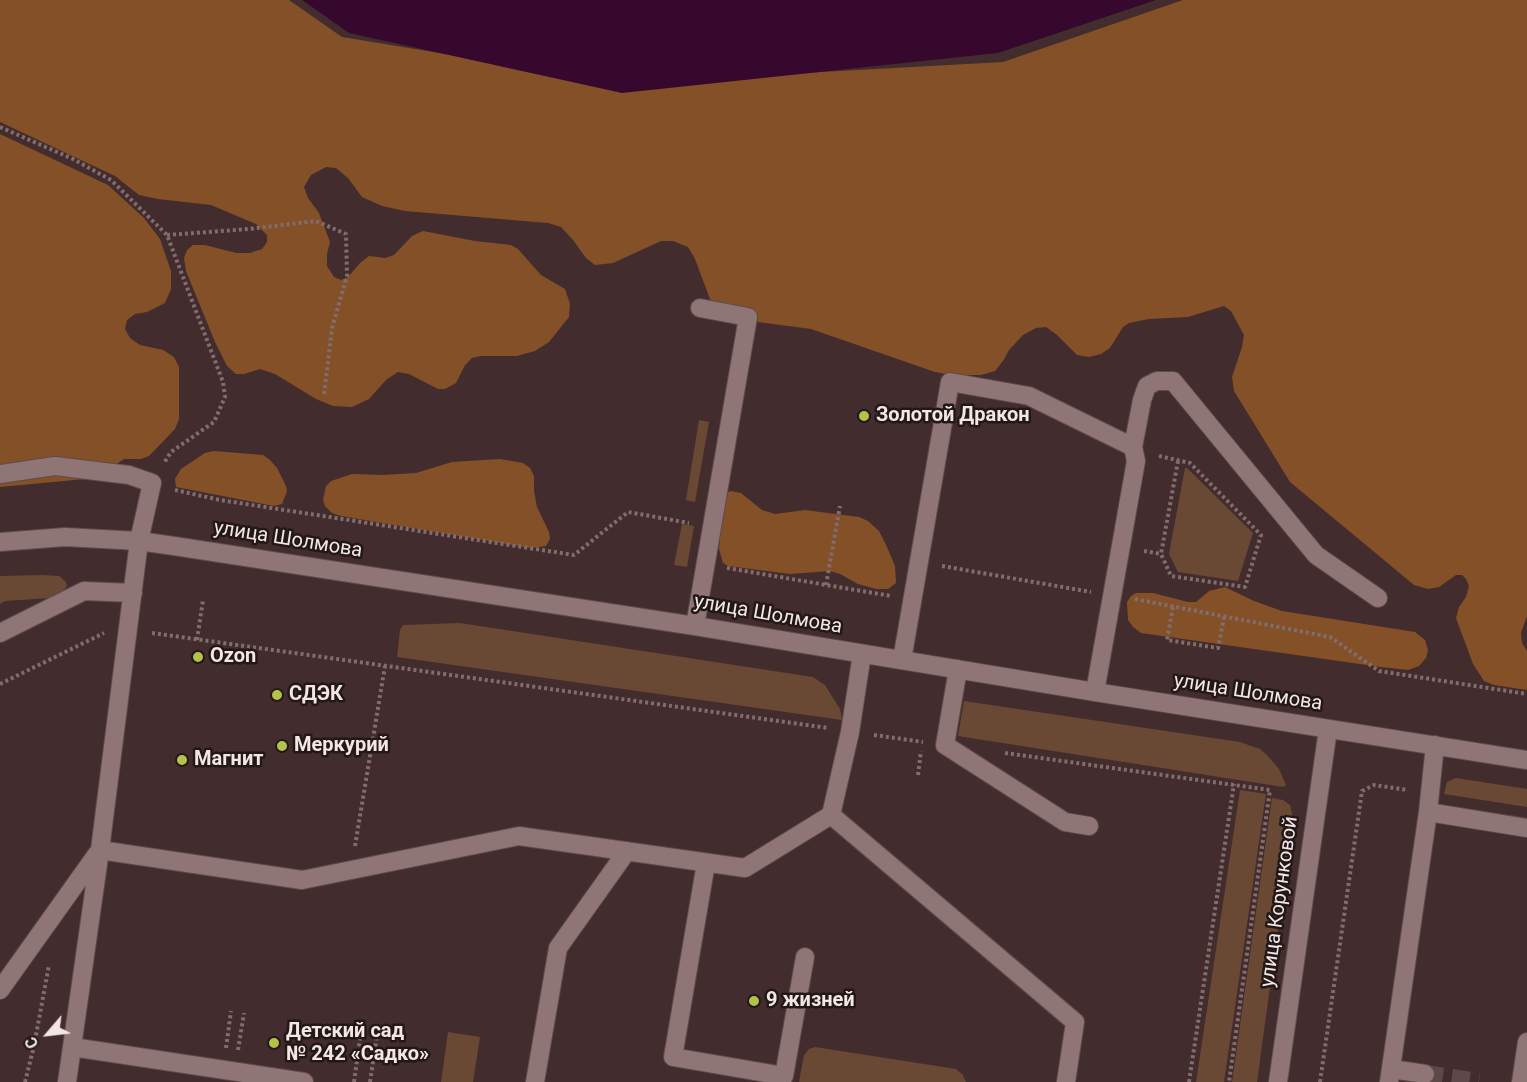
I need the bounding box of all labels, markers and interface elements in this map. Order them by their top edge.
place label: Золотой Дракон [876,404,1030,428]
marker: Золотой Дракон [857,409,871,423]
street label: улица Шолмова [212,516,364,564]
street label: улица Шолмова [692,590,844,640]
place label: Ozon [210,645,256,669]
marker: Ozon [191,650,205,664]
street label: улица Шолмова [1172,669,1324,717]
place label: СДЭК [289,683,343,707]
marker: СДЭК [270,688,284,702]
place label: Меркурий [294,734,389,758]
marker: Меркурий [275,739,289,753]
place label: Магнит [194,748,263,772]
marker: Магнит [175,753,189,767]
street label: улица Корунковой [1256,815,1304,989]
place label: 9 жизней [766,989,855,1013]
marker: 9 жизней [747,994,761,1008]
north arrow [18,1004,78,1064]
place label: Детский сад № 242 «Садко» [286,1020,429,1067]
text: С [21,1034,43,1052]
marker: Детский сад № 242 «Садко» [267,1036,281,1050]

